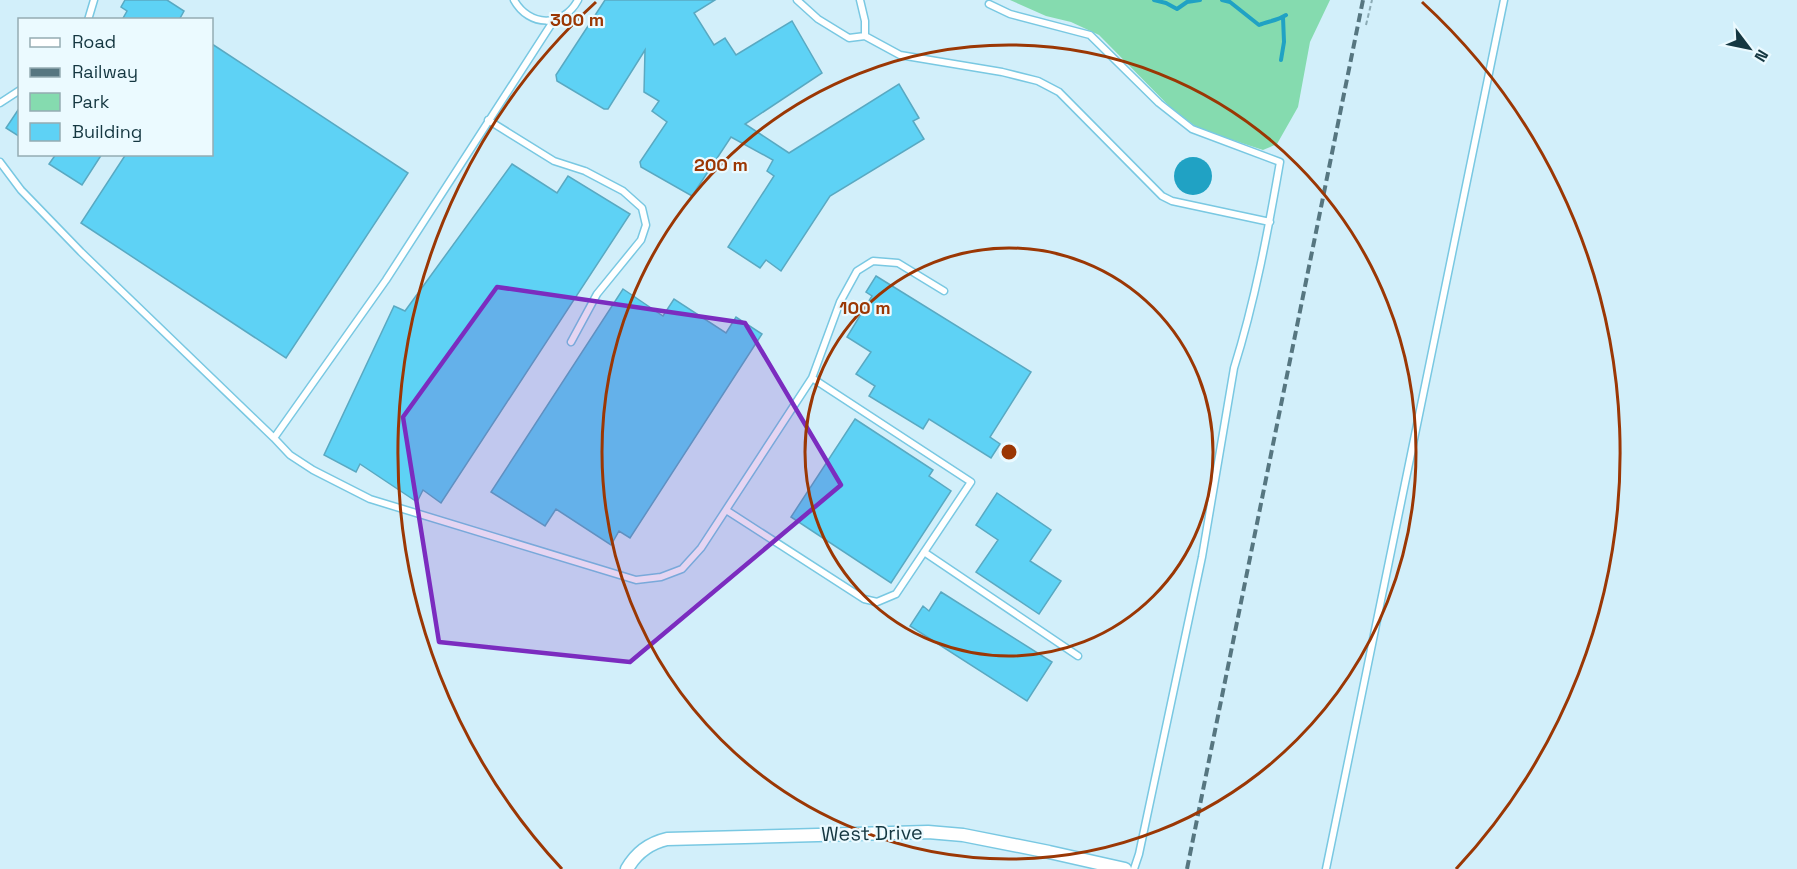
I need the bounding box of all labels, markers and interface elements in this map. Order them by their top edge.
text: 300 m [550,8,604,31]
legend [18,18,213,156]
north arrow [1719,18,1779,78]
text: Road [72,30,116,53]
text: N [1750,46,1773,66]
text: Railway [72,60,138,83]
text: Park [72,90,110,113]
text: Building [72,120,142,143]
text: 200 m [694,153,748,176]
text: 100 m [839,296,891,319]
centre of rings [999,442,1019,462]
street label: West Drive [821,819,923,847]

